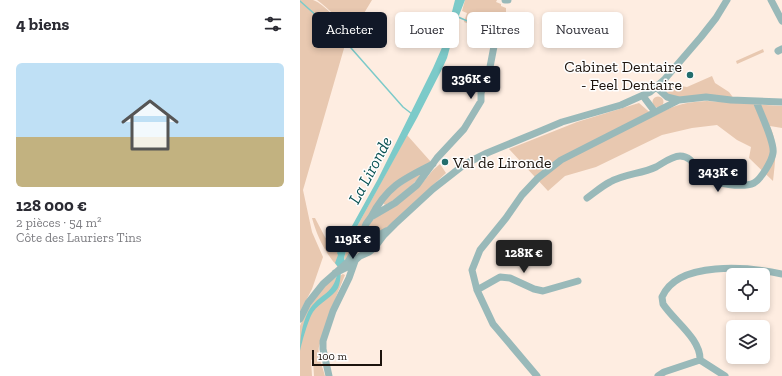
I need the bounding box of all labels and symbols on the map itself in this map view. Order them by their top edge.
place label: Cabinet Dentaire - Feel Dentaire [564,57,682,94]
pin: 336K € [438,66,504,100]
marker: Cabinet Dentaire - Feel Dentaire [685,70,695,80]
water label: La Lironde [344,133,396,207]
place label: Val de Lironde [452,153,552,172]
marker: Val de Lironde [440,157,450,167]
pin: 343K € [685,159,751,193]
pin: 119K € [320,226,386,260]
pin: 128K € [491,240,557,274]
scale bar [312,348,382,367]

